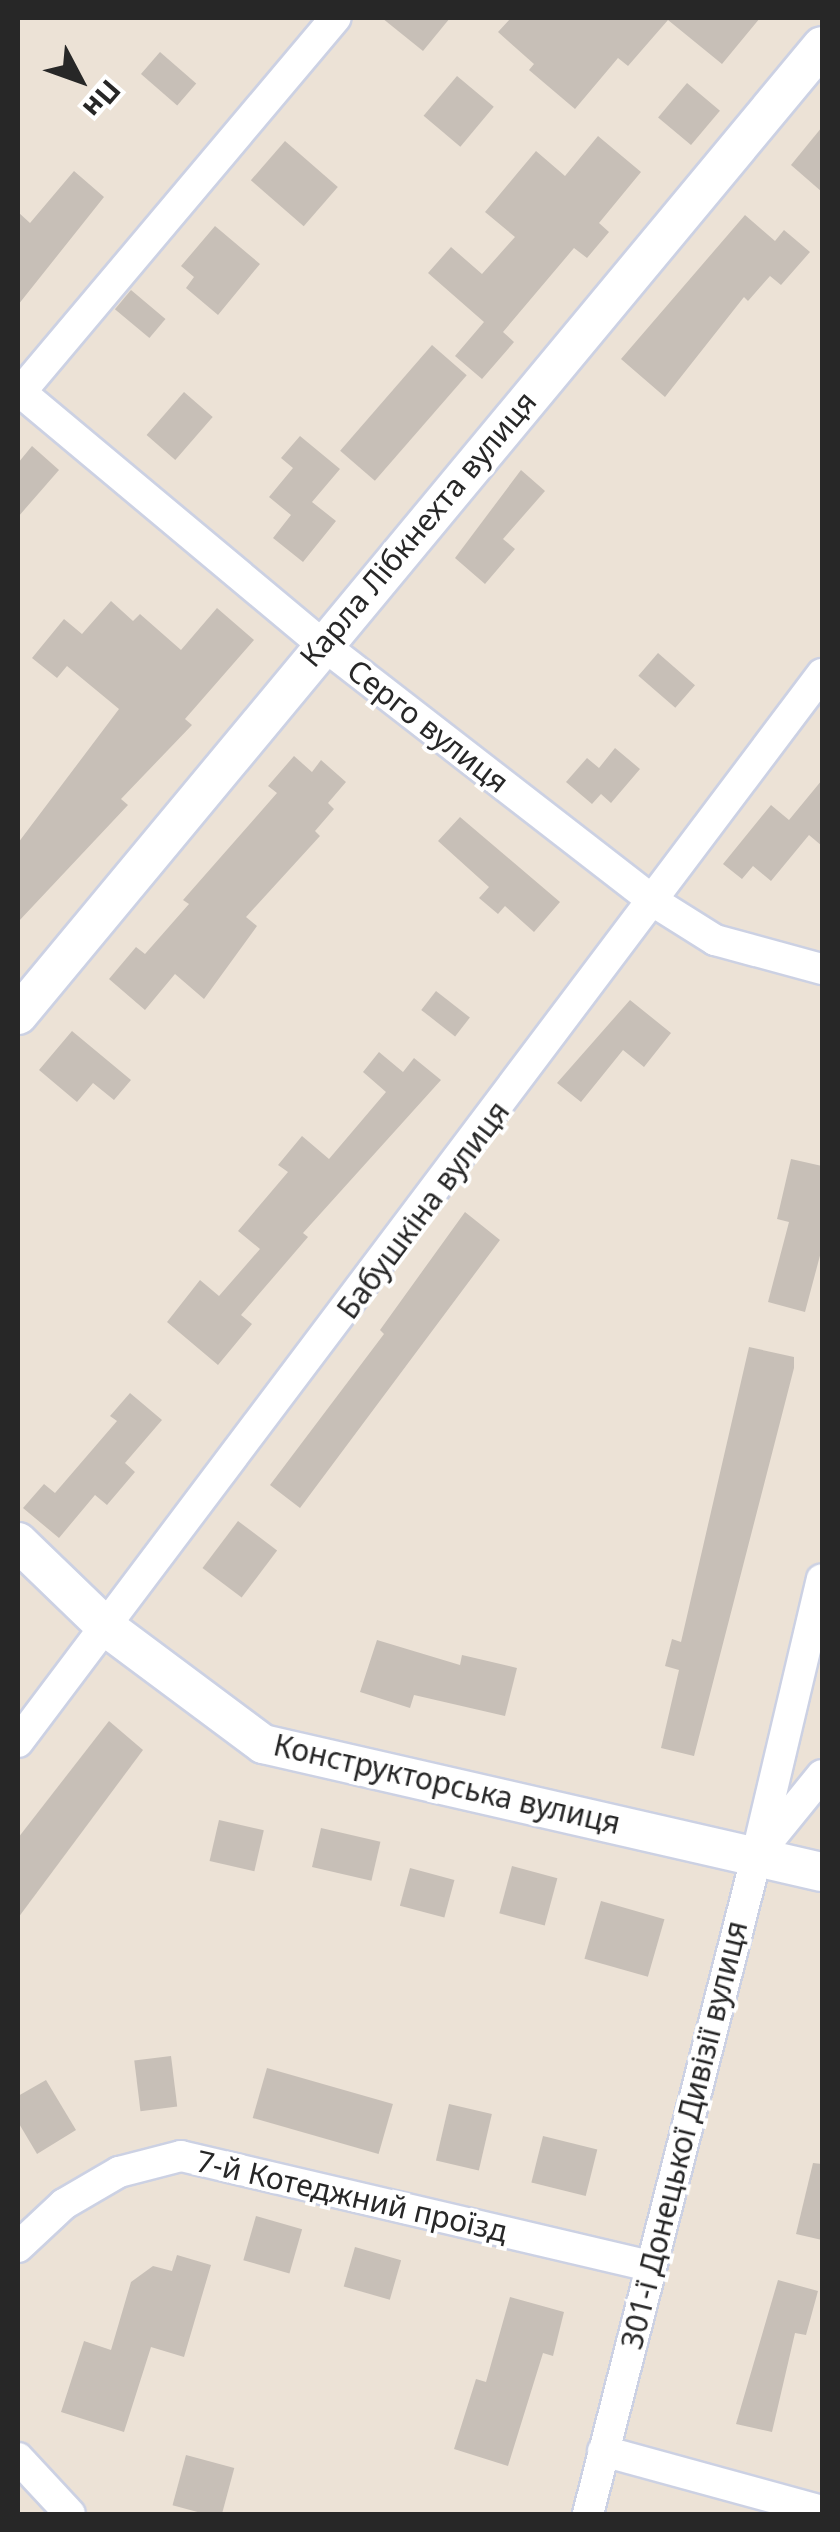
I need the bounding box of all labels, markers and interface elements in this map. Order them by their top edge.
north arrow [30,30,130,130]
text: Пн [75,72,130,127]
street label: Карла Лібкнехта вулиця [292,384,544,674]
street label: Серго вулиця [340,652,516,800]
street label: Бабушкіна вулиця [329,1094,517,1326]
street label: Конструкторська вулиця [270,1727,624,1841]
street label: 301-ї Донецької Дивізії вулиця [613,1917,755,2353]
street label: 7-й Котеджний проїзд [193,2143,511,2249]

